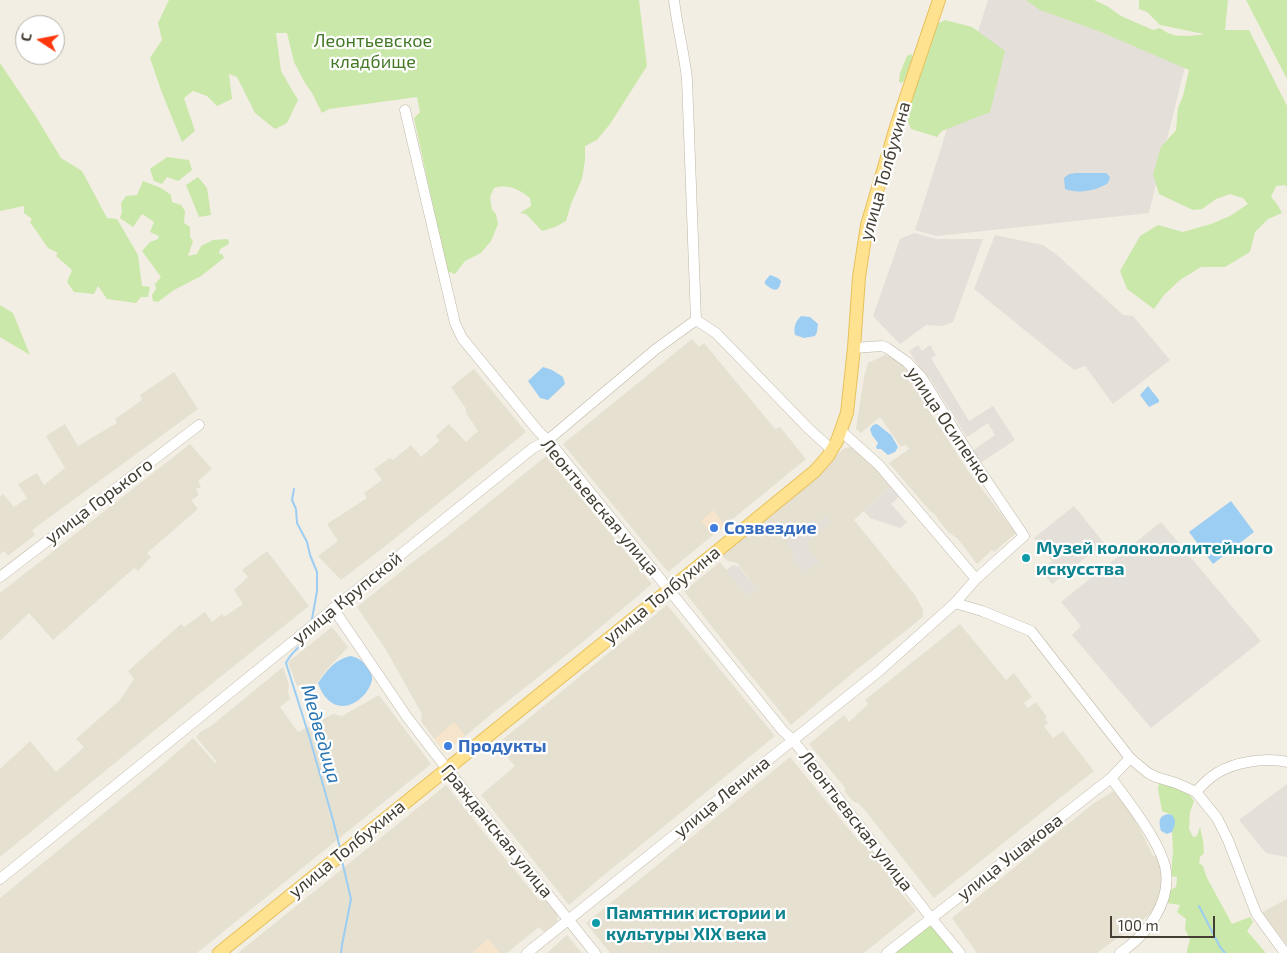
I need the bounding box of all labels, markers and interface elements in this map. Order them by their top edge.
north arrow [15,15,65,65]
park label: Леонтьевское кладбище [314,30,432,72]
text: С [17,32,35,43]
street label: улица Толбухина [855,99,915,243]
street label: улица Осипенко [902,363,996,487]
street label: Леонтьевская улица [536,434,664,580]
street label: улица Горького [41,454,157,548]
place label: Созвездие [724,517,817,539]
marker: Созвездие [708,522,720,534]
place label: Музей колокололитейного искусства [1036,537,1273,580]
street label: улица Толбухина [600,542,724,648]
street label: улица Крупской [288,547,406,649]
marker: Музей колокололитейного искусства [1020,552,1032,564]
water label: Медведица [296,682,346,786]
place label: Продукты [458,735,546,757]
marker: Продукты [442,740,454,752]
street label: Леонтьевская улица [794,746,918,896]
street label: улица Ленина [670,752,774,842]
street label: Гражданская улица [436,760,558,902]
street label: улица Толбухина [285,796,409,902]
street label: улица Ушакова [953,809,1067,905]
place label: Памятник истории и культуры XIX века [606,902,786,944]
scale bar [1112,906,1217,938]
text: 100 m [1118,916,1159,934]
marker: Памятник истории и культуры XIX века [590,917,602,929]

